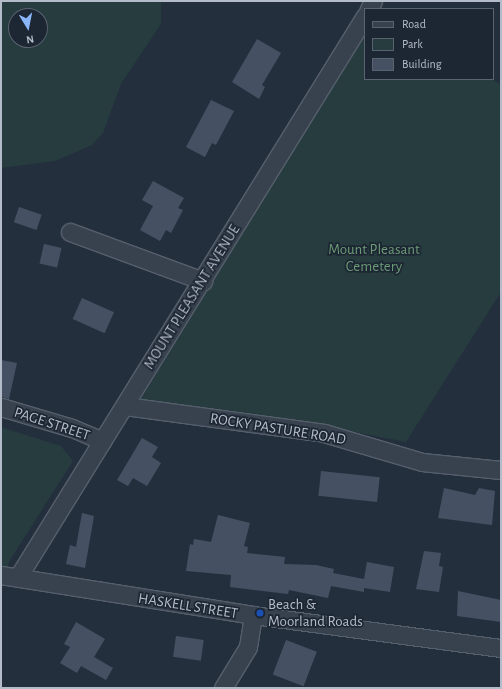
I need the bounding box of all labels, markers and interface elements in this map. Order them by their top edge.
north arrow [8,8,48,48]
legend [364,8,494,80]
text: Road [402,18,426,30]
text: N [25,33,35,45]
text: Park [402,38,423,50]
text: Building [402,58,442,70]
street label: MOUNT PLEASANT AVENUE [140,221,244,373]
park label: Mount Pleasant Cemetery [328,240,420,275]
street label: PAGE STREET [12,403,92,445]
street label: ROCKY PASTURE ROAD [209,409,347,449]
street label: HASKELL STREET [137,589,239,623]
place label: Beach & Moorland Roads [268,595,363,630]
marker: Beach & Moorland Roads [255,608,265,618]

